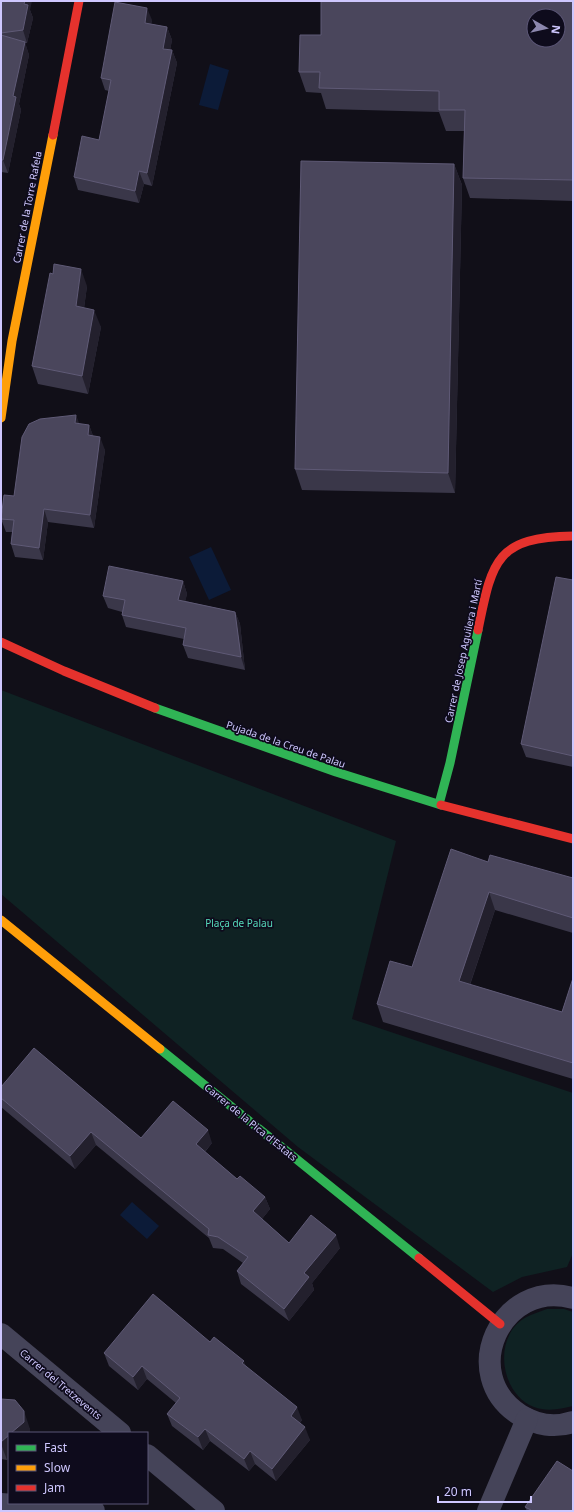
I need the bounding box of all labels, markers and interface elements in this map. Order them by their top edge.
north arrow [526,8,566,48]
text: N [548,24,564,35]
street label: Carrer de la Torre Rafela [9,150,45,264]
street label: Carrer de Josep Aguilera i Martí [441,577,485,724]
street label: Pujada de la Creu de Palau [225,717,347,771]
park label: Plaça de Palau [205,916,273,930]
street label: Carrer de la Pica d'Estats [202,1080,300,1164]
street label: Carrer del Tretzevents [17,1346,105,1423]
legend [8,1432,148,1504]
text: Fast [44,1439,68,1456]
text: Slow [44,1459,71,1476]
scale bar [438,1478,531,1504]
text: Jam [43,1479,65,1496]
text: 20 m [444,1483,472,1500]

